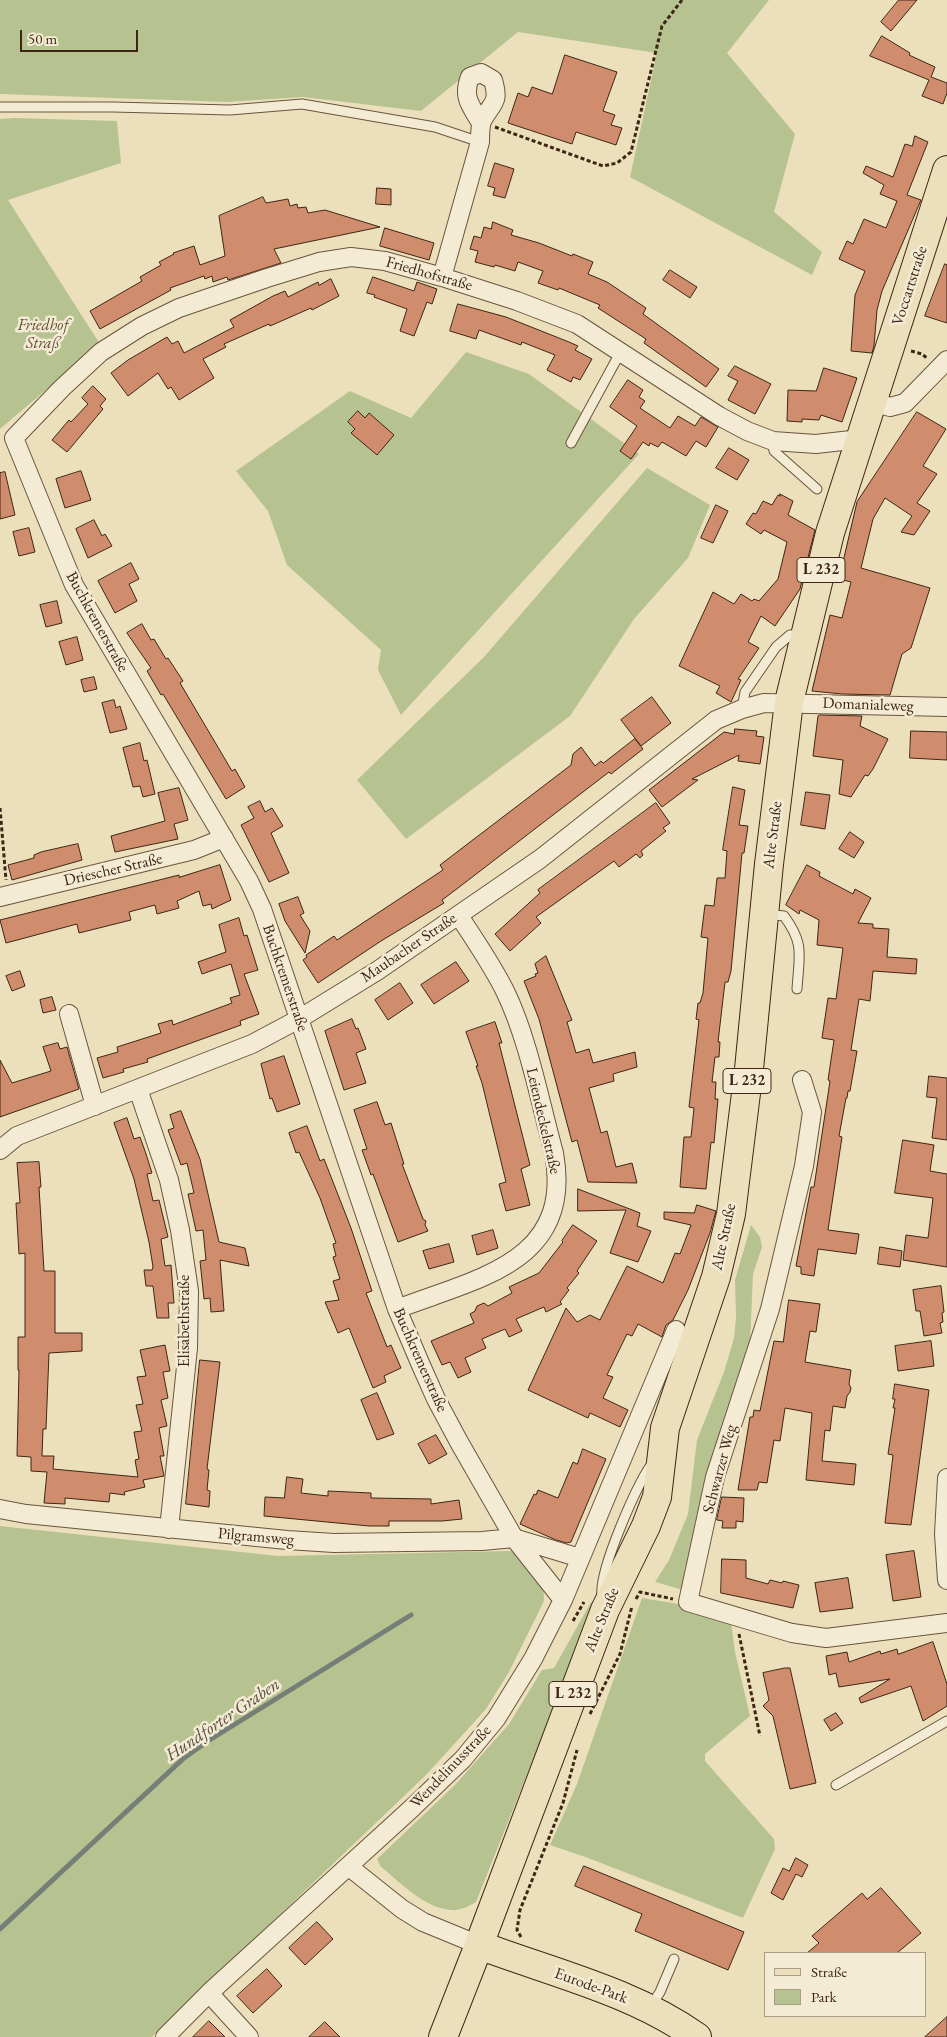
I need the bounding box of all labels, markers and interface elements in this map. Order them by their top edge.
scale bar [22,20,140,52]
text: 50 m [28,29,57,48]
street label: Voccartstraße [888,244,932,328]
street label: Friedhofstraße [384,252,474,296]
park label: Friedhof Straß [17,316,69,354]
road number: L 232 [797,558,845,582]
street label: Buchkremerstraße [61,568,133,676]
street label: Domanialeweg [822,694,914,716]
street label: Alte Straße [759,800,787,870]
street label: Driescher Straße [62,849,164,891]
street label: Maubacher Straße [358,909,460,987]
street label: Buchkremerstraße [258,922,312,1034]
street label: Leiendeckelstraße [521,1066,565,1176]
road number: L 232 [723,1068,771,1094]
street label: Alte Straße [708,1202,740,1272]
street label: Elisabethstraße [175,1275,195,1367]
street label: Buchkremerstraße [388,1305,452,1415]
street label: Schwarzer Weg [699,1422,741,1516]
street label: Pilgramsweg [217,1524,295,1550]
street label: Alte Straße [580,1585,624,1655]
water label: Hundforter Graben [162,1674,284,1766]
road number: L 232 [549,1682,597,1706]
street label: Wendelinusstraße [407,1721,495,1813]
legend [764,1952,927,2017]
text: Straße [811,1962,847,1981]
street label: Eurode-Park [552,1964,630,2008]
text: Park [811,1987,837,2006]

